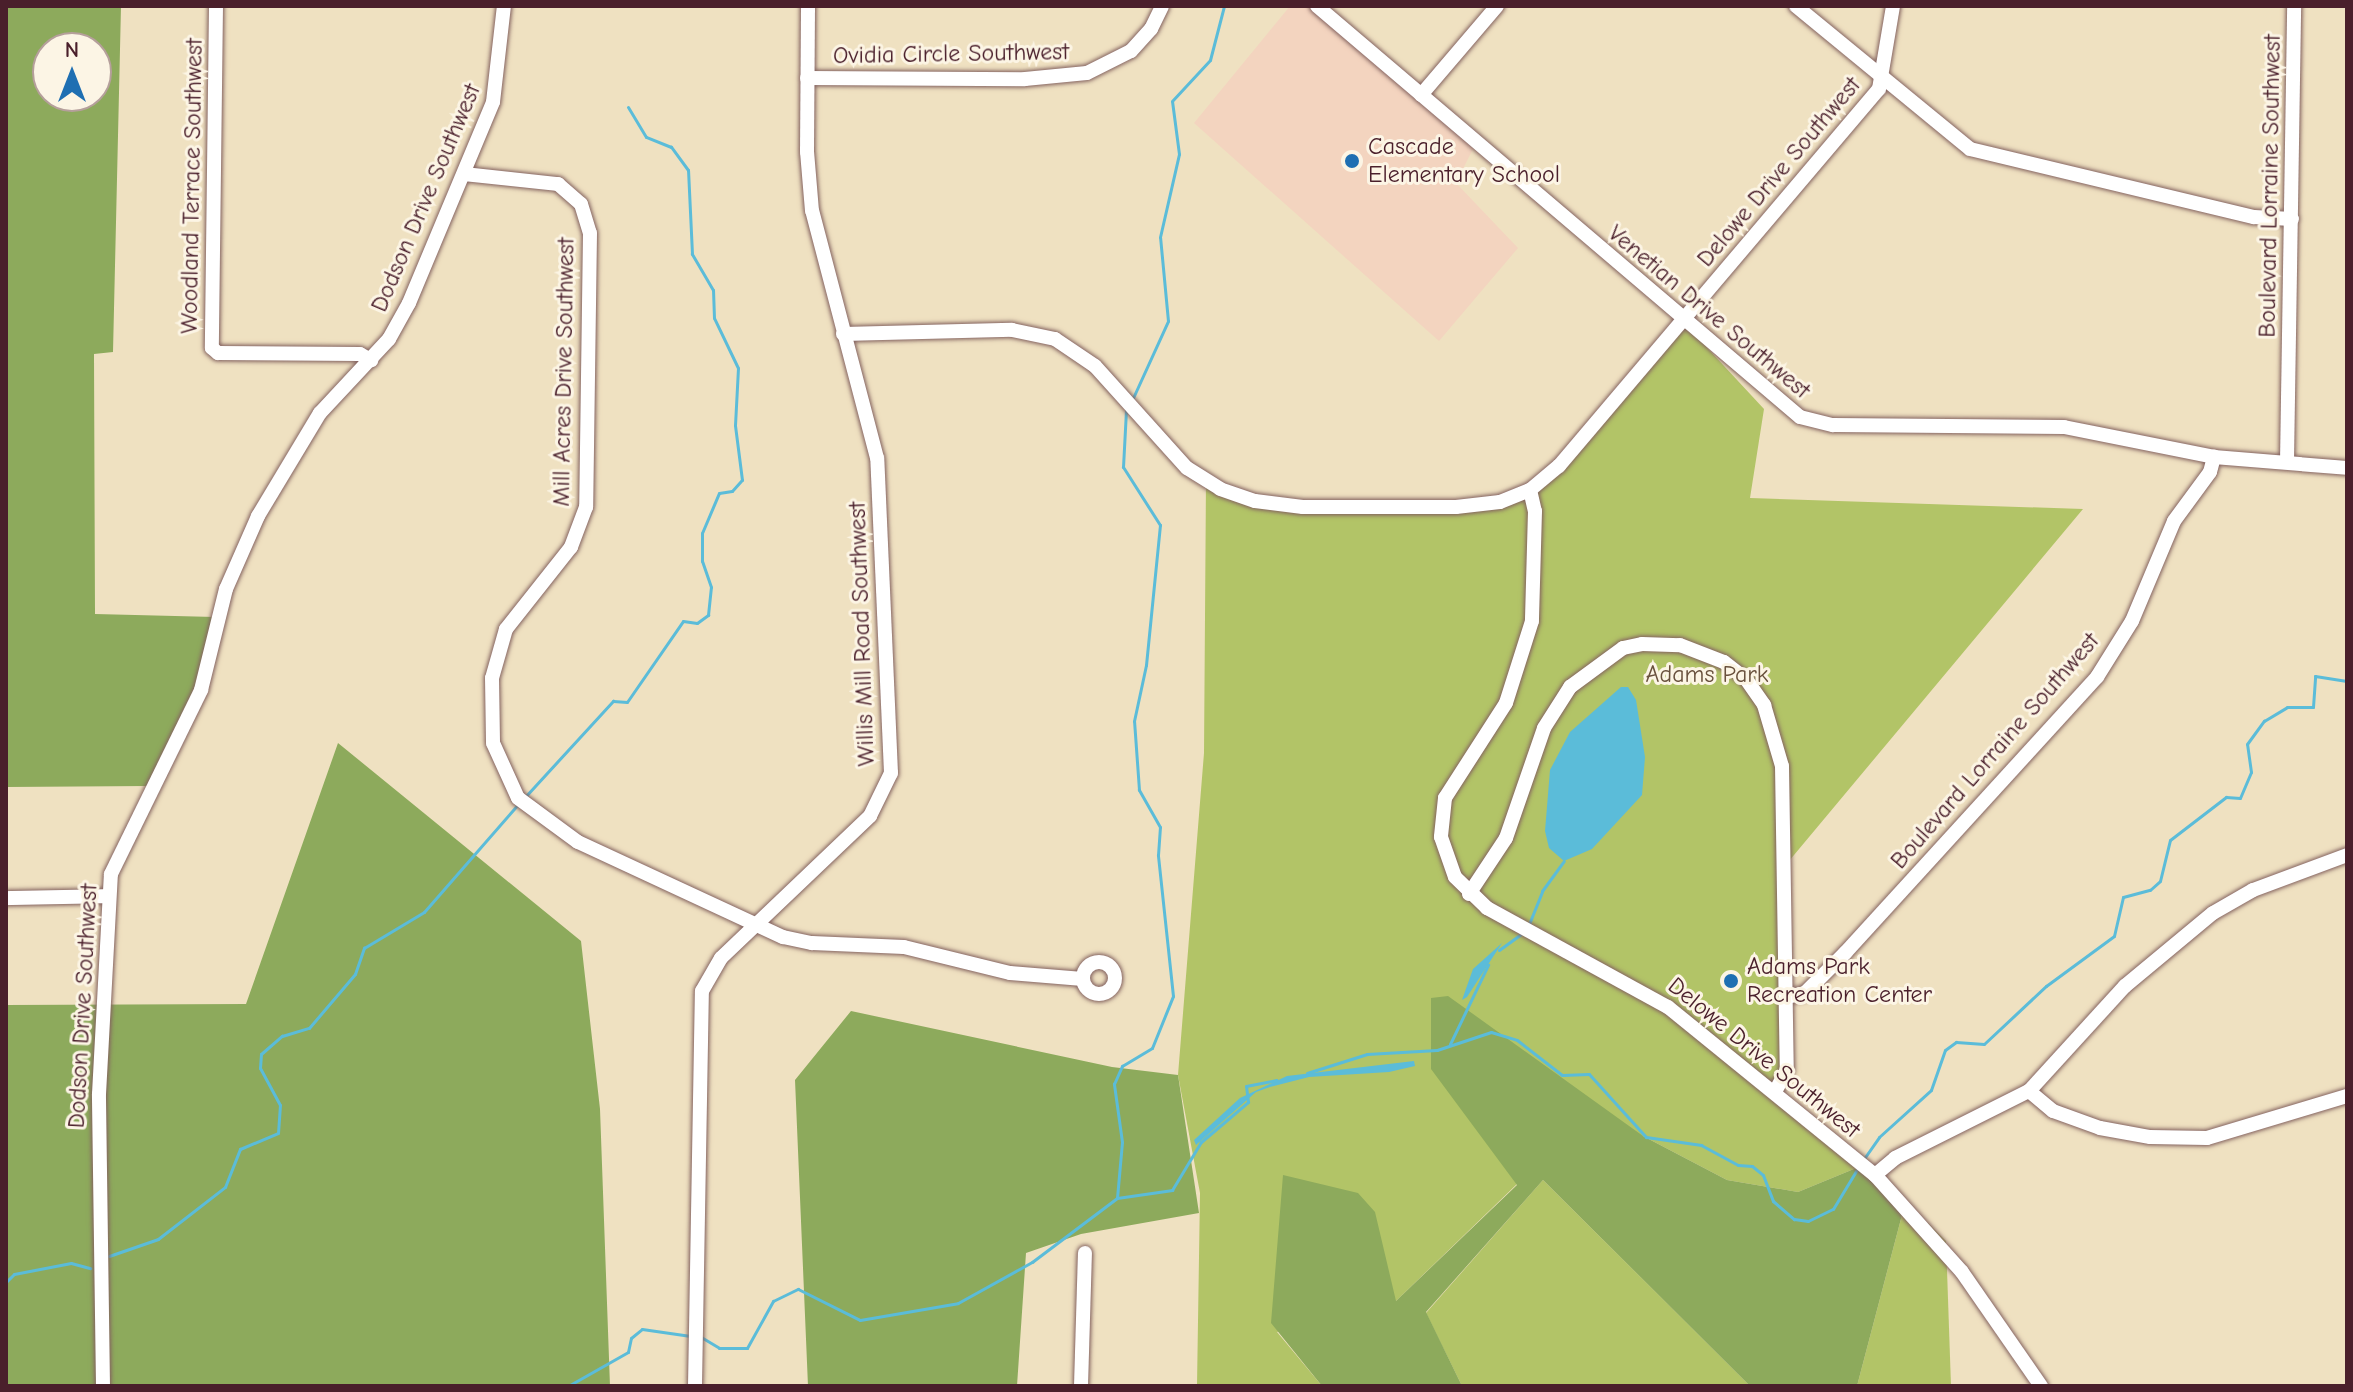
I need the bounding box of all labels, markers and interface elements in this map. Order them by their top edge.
north arrow [32,32,112,112]
street label: Boulevard Lorraine Southwest [2253,34,2287,338]
text: N [65,37,79,63]
street label: Woodland Terrace Southwest [175,38,209,334]
street label: Ovidia Circle Southwest [833,38,1069,70]
street label: Delowe Drive Southwest [1691,71,1867,273]
street label: Dodson Drive Southwest [365,80,487,316]
place label: Cascade Elementary School [1368,133,1560,189]
marker: Cascade Elementary School [1343,152,1361,170]
street label: Venetian Drive Southwest [1602,219,1816,405]
street label: Mill Acres Drive Southwest [547,237,581,507]
street label: Willis Mill Road Southwest [843,501,881,767]
street label: Boulevard Lorraine Southwest [1885,627,2105,875]
park label: Adams Park [1646,661,1768,689]
street label: Dodson Drive Southwest [62,883,104,1129]
place label: Adams Park Recreation Center [1747,953,1932,1009]
street label: Delowe Drive Southwest [1662,972,1866,1144]
marker: Adams Park Recreation Center [1722,972,1740,990]

